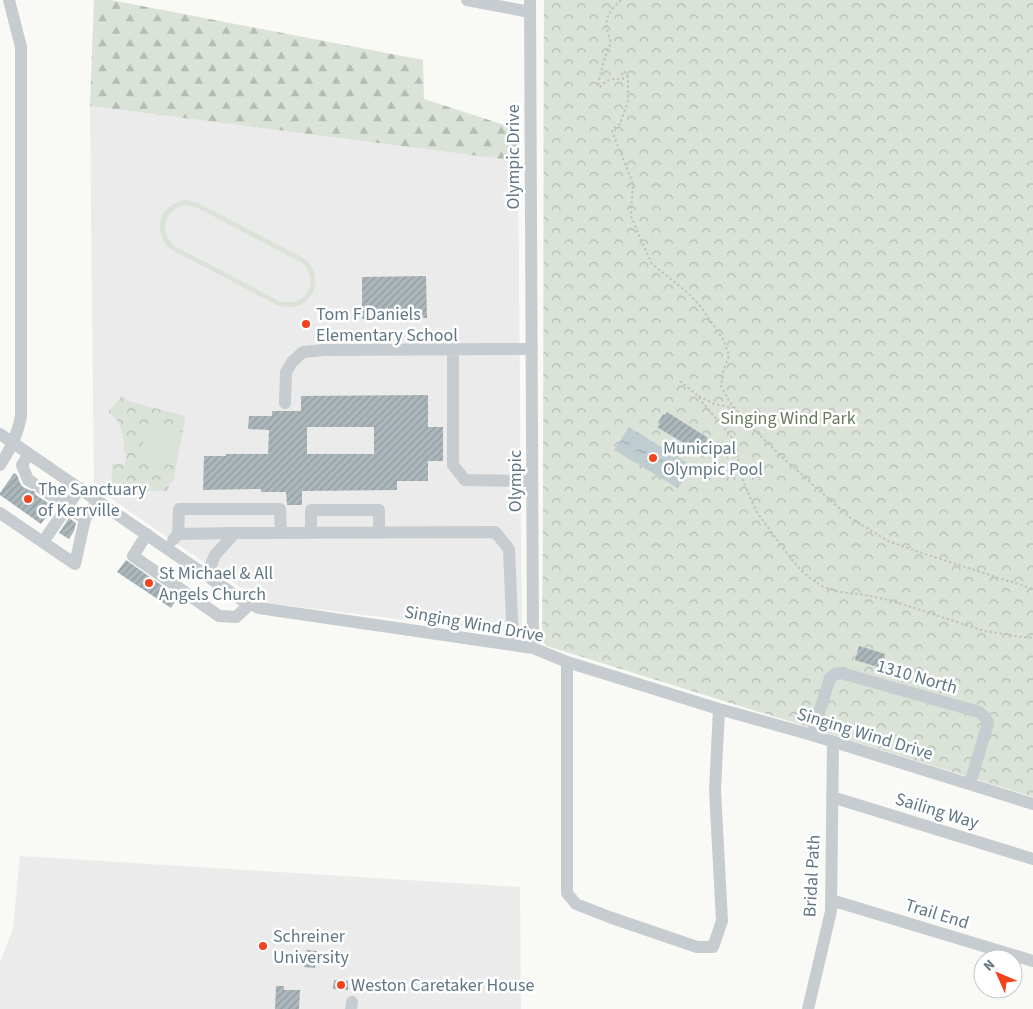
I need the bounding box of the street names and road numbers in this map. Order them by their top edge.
street label: Olympic Drive [501,104,526,210]
street label: Olympic [503,450,528,512]
street label: Singing Wind Drive [402,599,546,649]
street label: 1310 North [874,654,960,700]
street label: Singing Wind Drive [794,701,936,767]
street label: Sailing Way [892,786,982,836]
street label: Bridal Path [797,834,827,918]
street label: Trail End [902,892,972,936]

